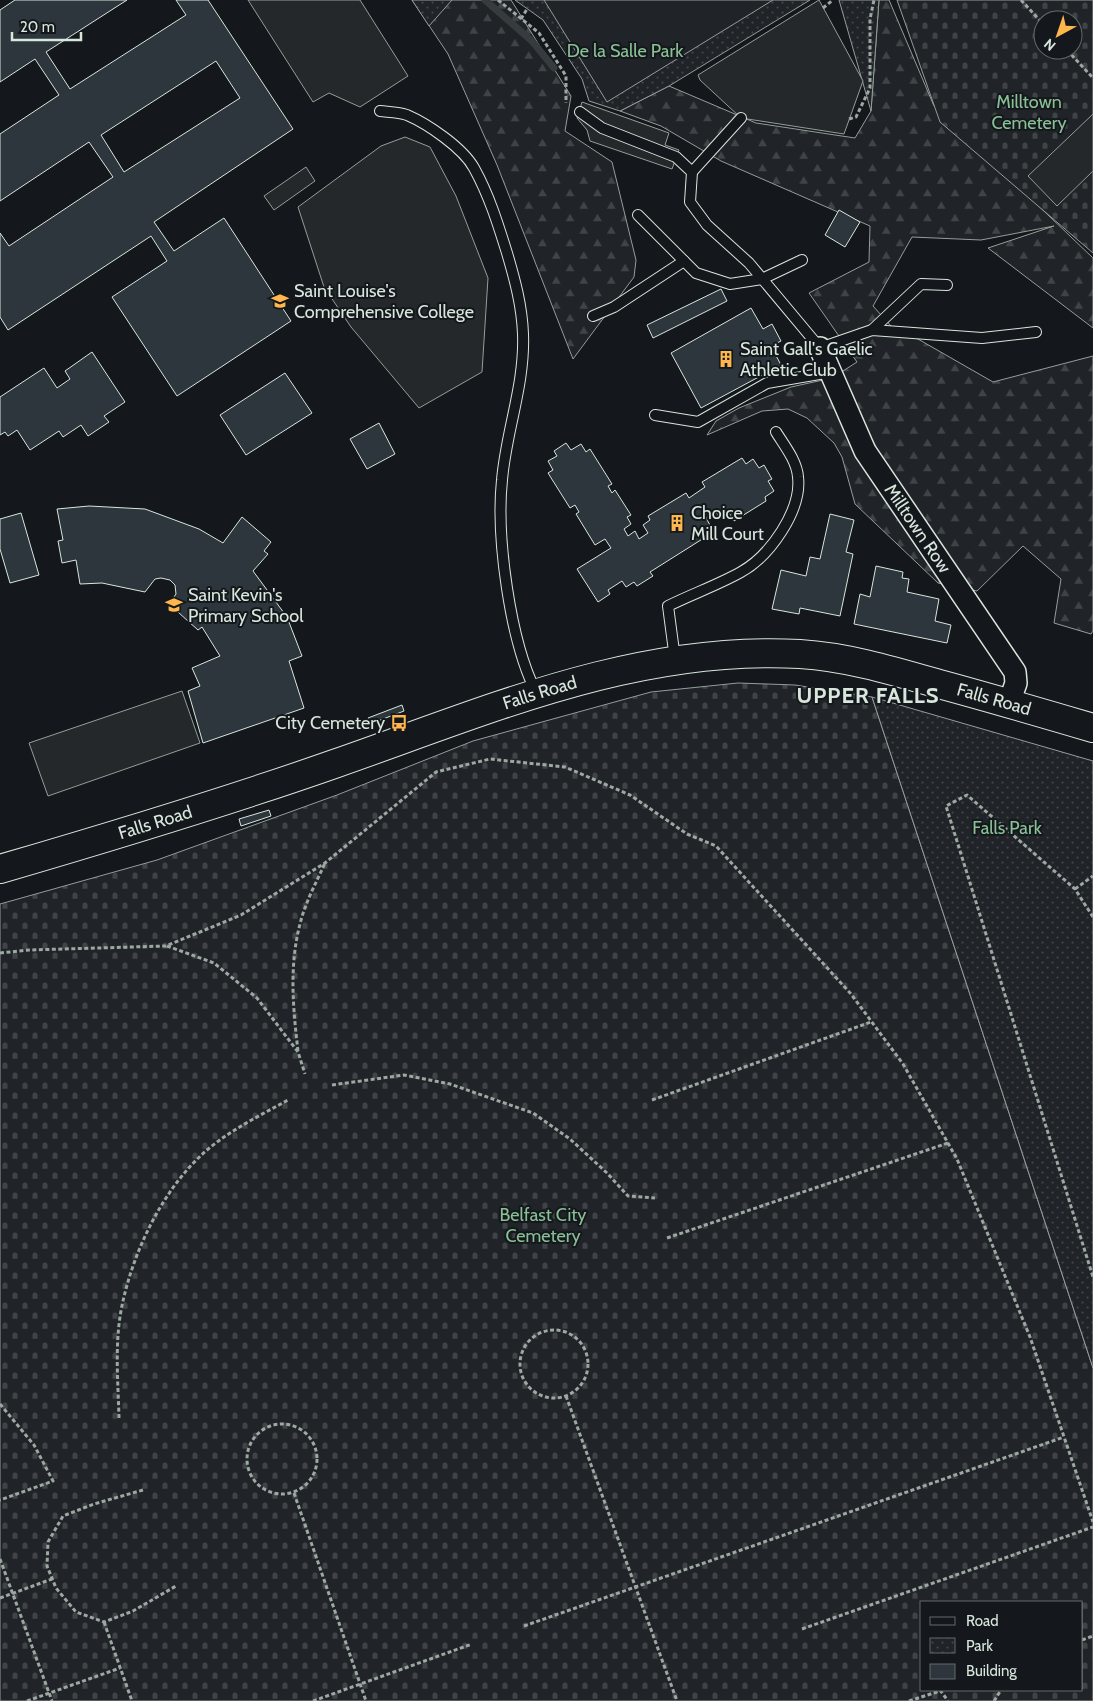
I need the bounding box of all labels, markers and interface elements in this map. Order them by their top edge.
scale bar [12,10,81,42]
north arrow [1033,10,1083,60]
text: 20 m [20,18,55,36]
text: N [1040,35,1059,55]
park label: De la Salle Park [567,40,684,62]
park label: Milltown Cemetery [991,91,1067,134]
place label: Saint Louise's Comprehensive College [294,280,474,323]
school or university icon: Saint Louise's Comprehensive College [270,291,290,311]
place label: Saint Gall's Gaelic Athletic Club [740,338,873,381]
building icon: Saint Gall's Gaelic Athletic Club [716,349,736,369]
street label: Milltown Row [880,480,956,577]
place label: Choice Mill Court [691,502,764,545]
building icon: Choice Mill Court [667,513,687,533]
place label: Saint Kevin's Primary School [188,584,304,627]
school or university icon: Saint Kevin's Primary School [164,595,184,615]
street label: Falls Road [500,671,579,714]
street label: Falls Road [954,678,1034,720]
district label: UPPER FALLS [796,682,940,709]
place label: City Cemetery [275,712,385,734]
bus stop icon: City Cemetery [389,713,409,733]
street label: Falls Road [116,801,195,844]
park label: Falls Park [972,817,1043,839]
park label: Belfast City Cemetery [500,1204,586,1247]
legend [920,1601,1083,1691]
text: Road [966,1612,999,1630]
text: Park [966,1637,993,1655]
text: Building [966,1662,1017,1680]

